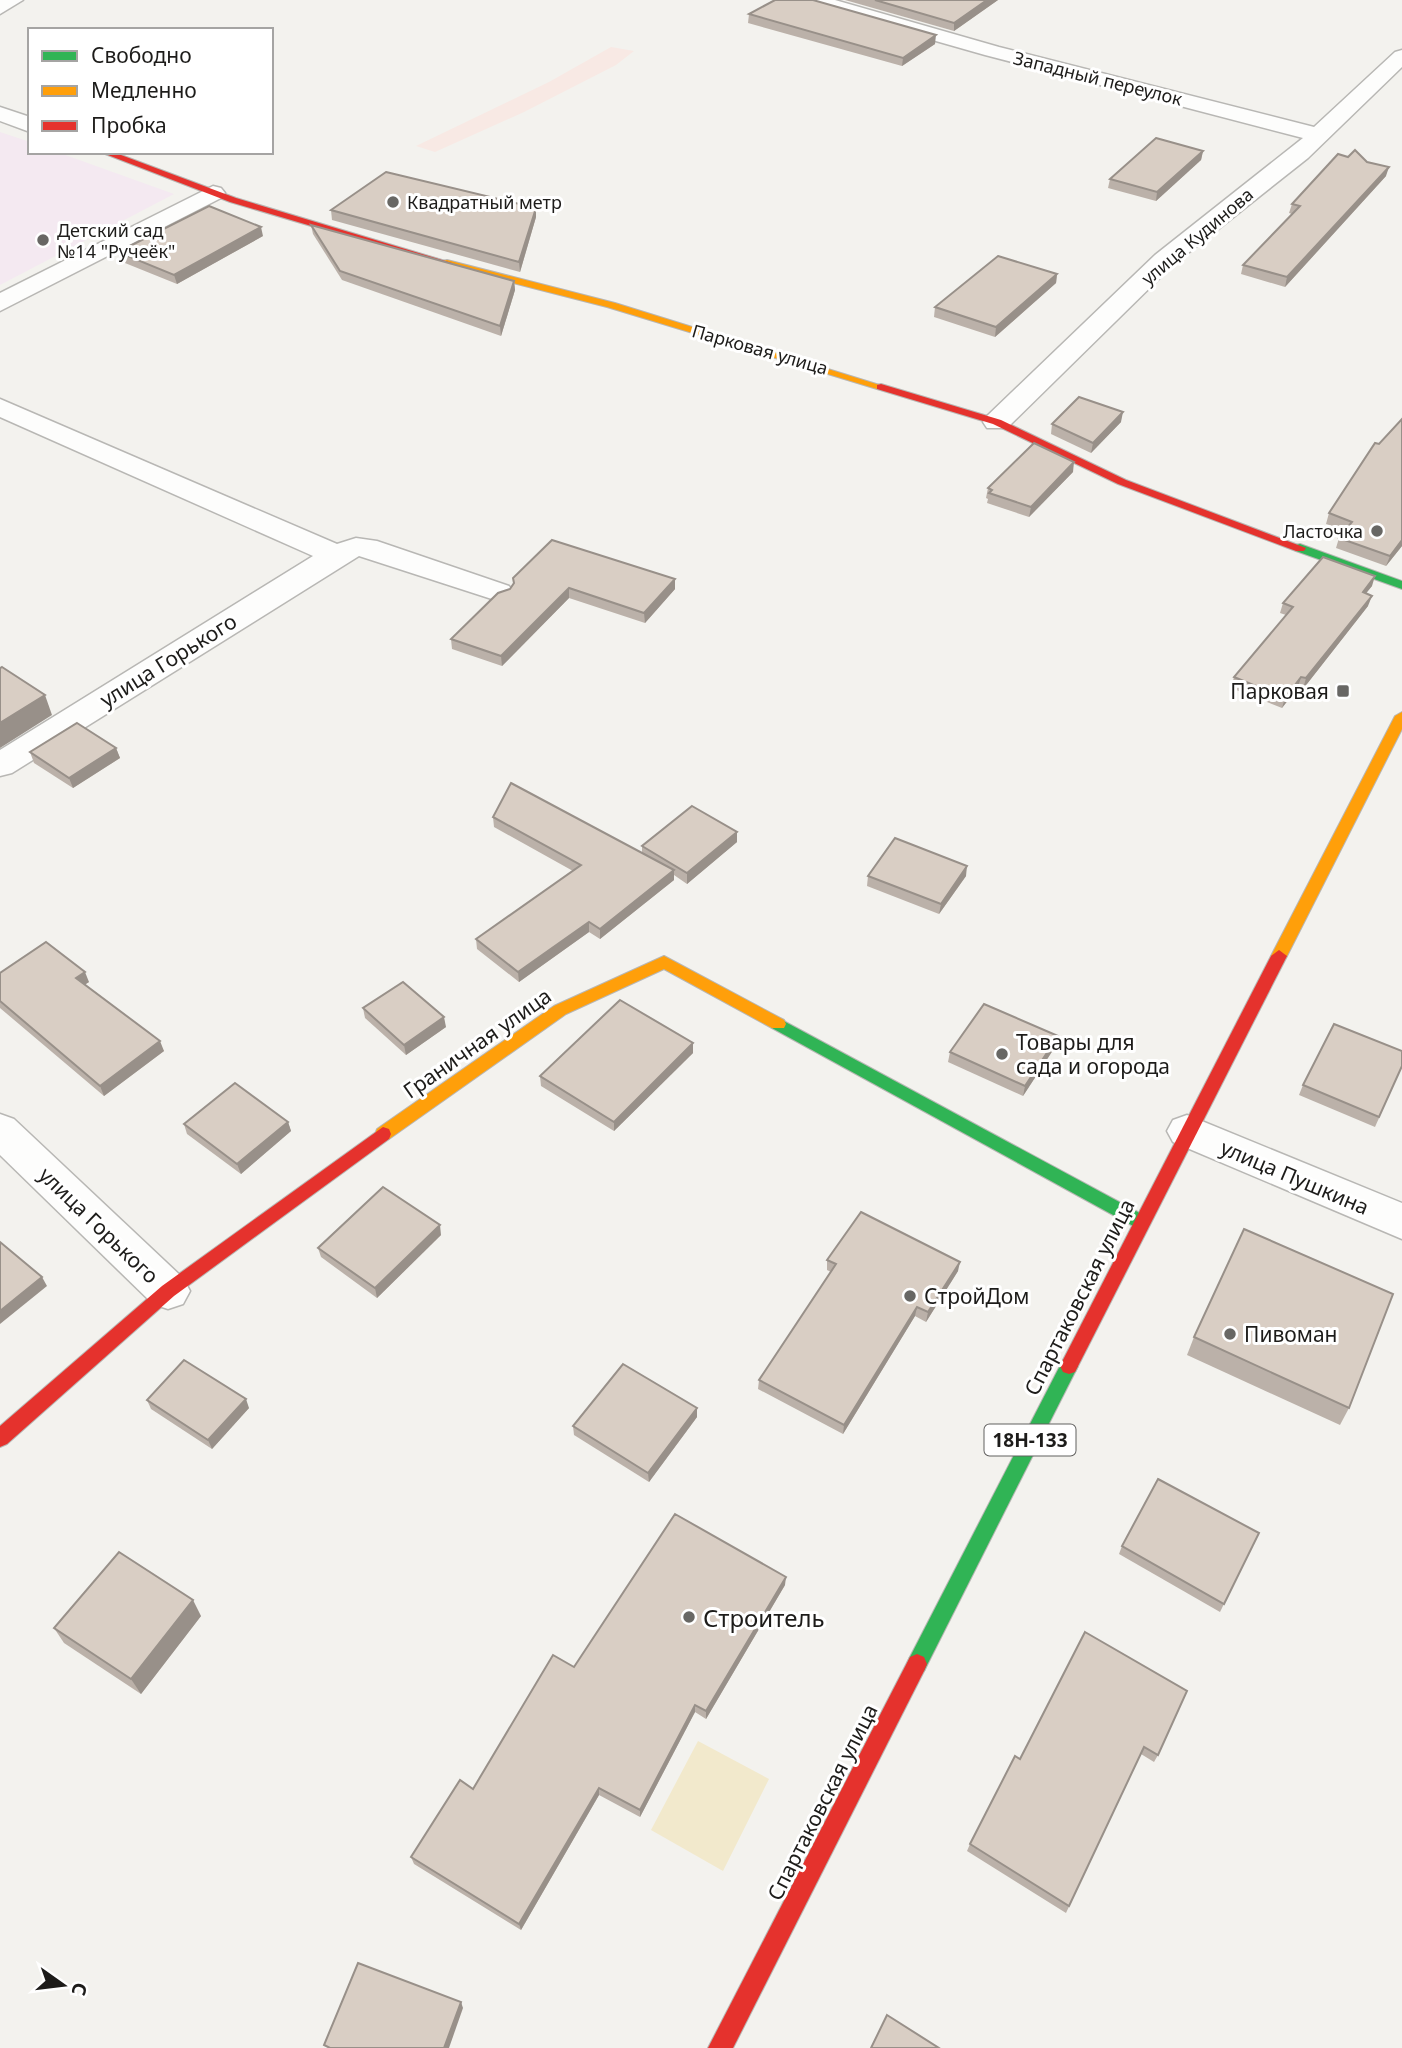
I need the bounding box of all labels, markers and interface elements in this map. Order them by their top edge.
legend [28,28,273,154]
text: Свободно [91,41,192,69]
street label: Западный переулок [1011,45,1185,111]
text: Медленно [91,76,197,104]
text: Пробка [91,111,167,139]
street label: улица Кудинова [1136,182,1258,290]
place label: Квадратный метр [407,190,562,214]
marker: Квадратный метр [385,194,401,210]
place label: Детский сад №14 "Ручеёк" [57,218,175,263]
marker: Детский сад №14 "Ручеёк" [35,232,51,248]
street label: Парковая улица [689,318,831,380]
place label: Ласточка [1283,519,1363,543]
marker: Ласточка [1369,523,1385,539]
street label: улица Горького [94,607,242,713]
place label: Парковая [1230,677,1329,705]
marker: Парковая [1335,683,1351,699]
street label: Граничная улица [397,981,557,1105]
place label: Товары для сада и огорода [1016,1028,1170,1080]
marker: Товары для сада и огорода [994,1046,1010,1062]
street label: улица Пушкина [1217,1133,1373,1221]
street label: улица Горького [33,1161,165,1289]
street label: Спартаковская улица [1017,1194,1141,1400]
place label: СтройДом [924,1282,1029,1310]
marker: СтройДом [902,1288,918,1304]
place label: Пивоман [1244,1320,1337,1348]
marker: Пивоман [1222,1326,1238,1342]
road number: 18Н-133 [984,1424,1076,1456]
place label: Строитель [703,1601,825,1634]
marker: Строитель [681,1609,697,1625]
street label: Спартаковская улица [760,1699,884,1905]
north arrow [28,1950,98,2020]
text: С [65,1980,94,1998]

